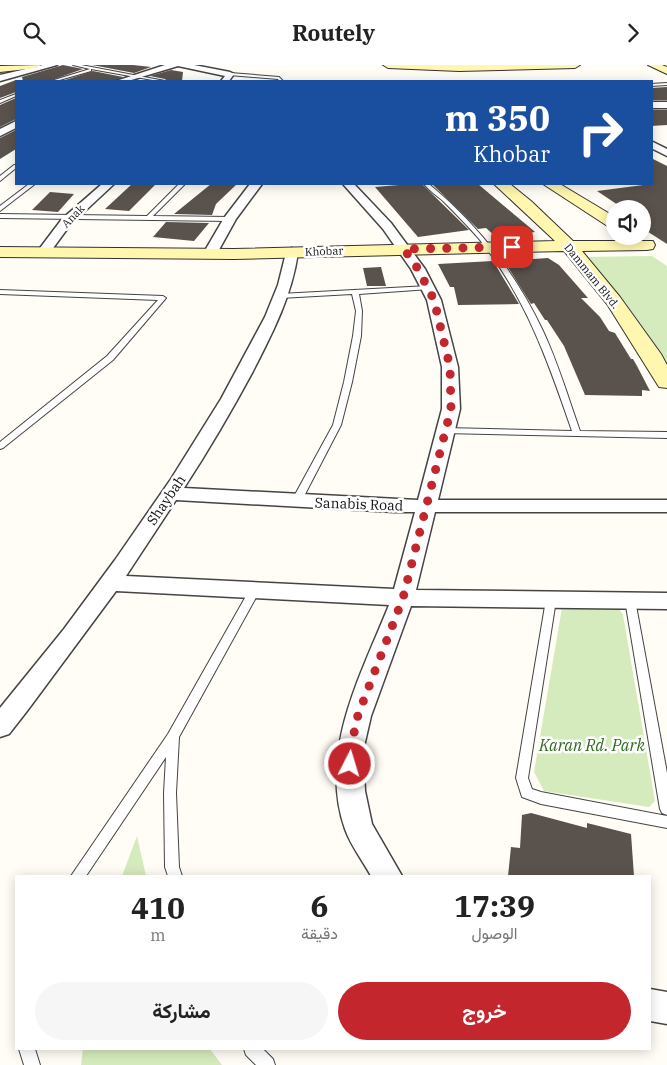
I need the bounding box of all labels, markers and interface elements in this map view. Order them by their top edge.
text: Routely [292,18,375,47]
icon: search [20,19,48,47]
icon: forward [619,19,647,47]
text: 350 m [445,95,550,141]
icon: right [568,100,633,165]
text: Khobar [473,139,550,168]
map controls [606,200,651,245]
button: sound [606,200,651,245]
street label: Anak [59,201,88,231]
pin [491,226,533,268]
icon: arrive [498,233,526,261]
street label: Dammam Blvd. [561,241,623,312]
street label: Khobar [305,243,344,259]
street label: Shaybah [143,471,190,529]
street label: Sanabis Road [314,493,404,515]
park label: Karan Rd. Park [538,735,646,755]
position arrow [323,737,375,789]
text: 6 [310,886,328,925]
text: 17:39 [454,886,535,925]
text: 410 [131,888,185,927]
text: دقيقة [301,923,338,943]
text: الوصول [471,923,518,943]
text: m [150,925,166,945]
button: مشاركة [35,982,328,1040]
button: خروج [338,982,631,1040]

